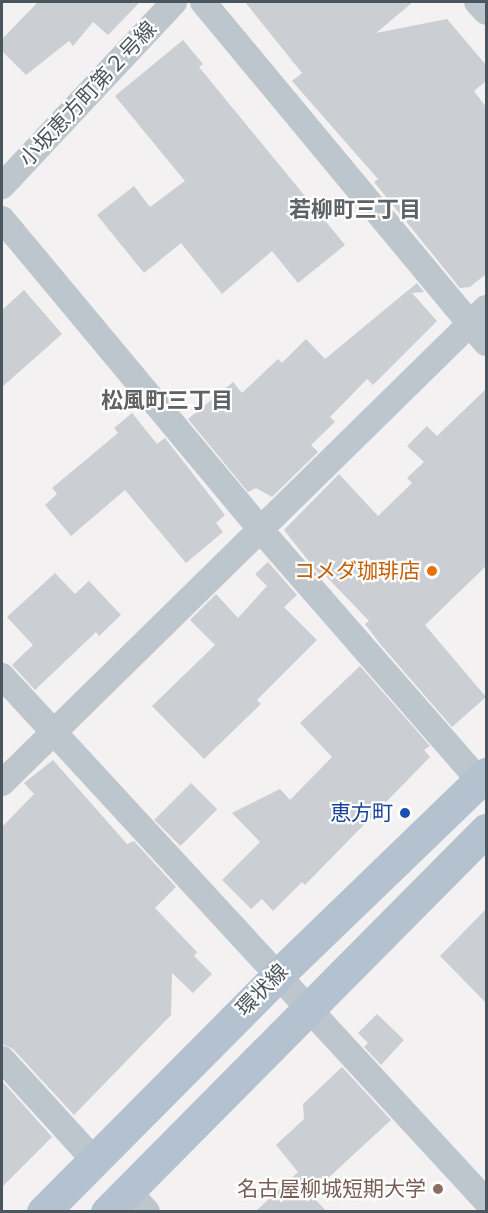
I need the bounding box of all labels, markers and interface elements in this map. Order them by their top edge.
street label: 小坂恵方町第２号線 [14,16,162,172]
district label: 若柳町三丁目 [289,197,421,223]
district label: 松風町三丁目 [101,388,233,414]
place label: コメダ珈琲店 [294,558,420,584]
marker: コメダ珈琲店 [425,564,439,578]
place label: 恵方町 [330,800,393,826]
marker: 恵方町 [398,806,412,820]
street label: 環状線 [231,959,293,1021]
place label: 名古屋柳城短期大学 [237,1176,426,1202]
marker: 名古屋柳城短期大学 [431,1182,445,1196]

